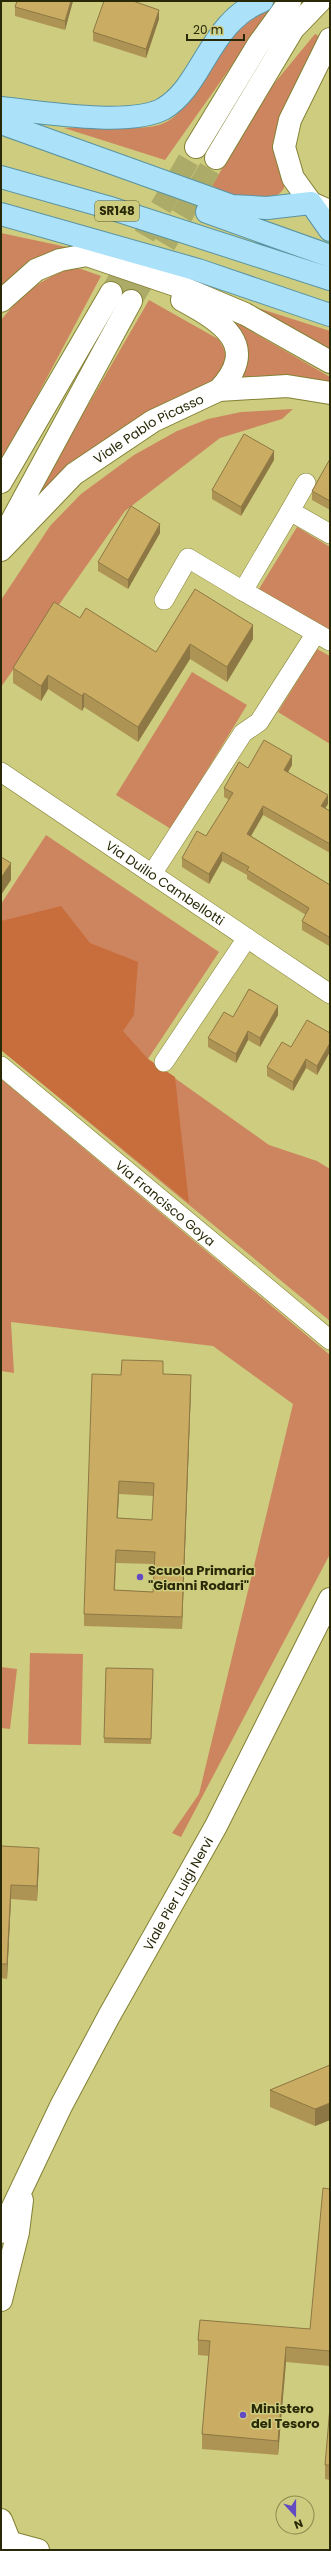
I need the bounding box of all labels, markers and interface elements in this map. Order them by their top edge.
scale bar [187,16,244,42]
text: 20 m [193,21,223,38]
road number: SR148 [95,201,139,221]
street label: Viale Pablo Picasso [90,389,207,468]
street label: Via Duilio Cambellotti [102,836,228,930]
street label: Via Francisco Goya [111,1156,219,1251]
place label: Scuola Primaria "Gianni Rodari" [148,1561,255,1595]
marker: Scuola Primaria "Gianni Rodari" [135,1572,145,1582]
street label: Viale Pier Luigi Nervi [139,1833,218,1954]
place label: Ministero del Tesoro [251,2399,320,2433]
marker: Ministero del Tesoro [238,2410,248,2420]
north arrow [275,2495,315,2535]
text: N [292,2515,305,2533]

